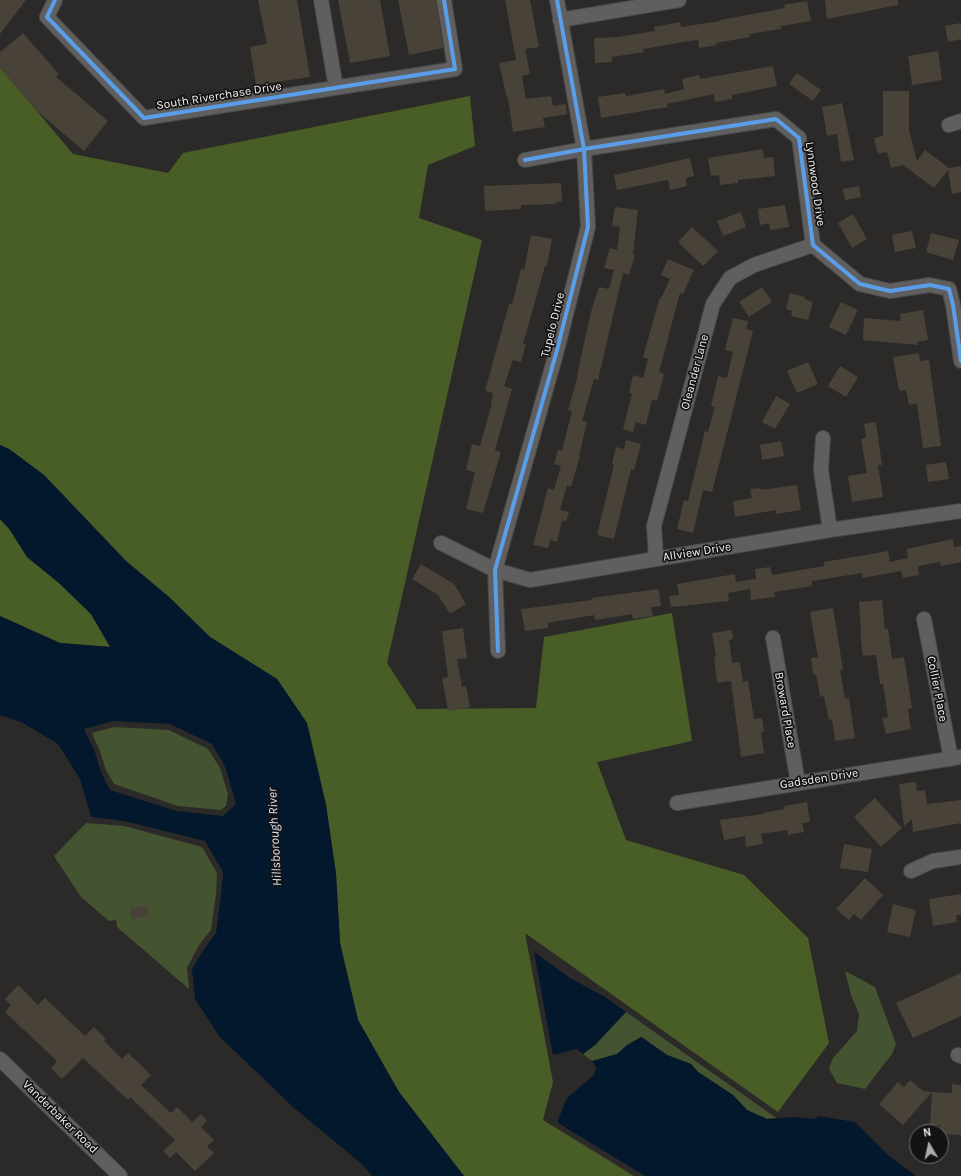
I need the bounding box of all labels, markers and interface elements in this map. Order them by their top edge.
street label: South Riverchase Drive [155,79,283,113]
street label: Lynnwood Drive [802,141,828,227]
street label: Tupelo Drive [538,291,568,359]
street label: Oleander Lane [678,333,712,411]
street label: Allview Drive [662,539,732,565]
street label: Collier Place [924,655,950,723]
street label: Broward Place [771,671,799,749]
street label: Gadsden Drive [779,766,859,792]
water label: Hillsborough River [265,787,285,887]
street label: Vanderbaker Road [19,1077,101,1157]
north arrow [909,1124,949,1164]
text: N [922,1126,932,1140]

